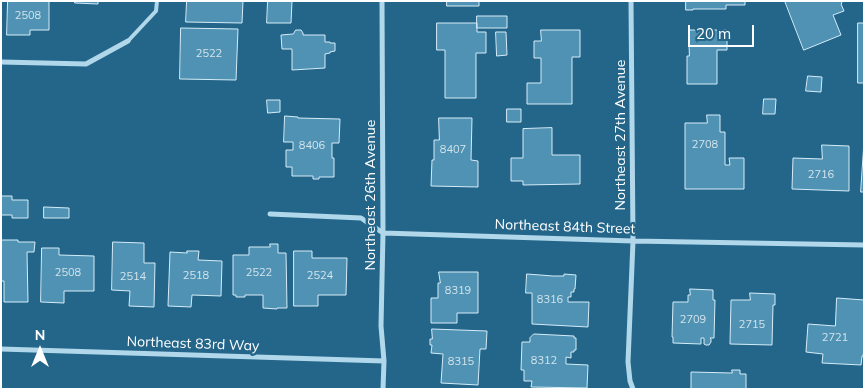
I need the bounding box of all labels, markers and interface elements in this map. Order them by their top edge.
house number: 2508 [15,9,41,23]
scale bar [690,15,756,47]
text: 20 m [696,24,731,43]
house number: 2522 [196,47,222,61]
street label: Northeast 27th Avenue [613,60,629,210]
street label: Northeast 26th Avenue [363,120,379,270]
house number: 2708 [692,138,718,152]
house number: 8406 [299,139,325,153]
house number: 8407 [440,143,466,157]
house number: 2716 [808,168,834,182]
street label: Northeast 84th Street [494,216,636,238]
house number: 2508 [55,266,81,280]
house number: 2522 [246,266,272,280]
house number: 2518 [183,269,209,283]
house number: 2524 [307,269,333,283]
house number: 2514 [120,270,146,284]
house number: 8319 [445,284,471,298]
house number: 8316 [537,293,563,307]
house number: 2709 [680,313,706,327]
house number: 2715 [739,318,765,332]
north arrow [15,325,65,375]
text: N [35,326,45,344]
house number: 2721 [822,331,848,345]
street label: Northeast 83rd Way [126,333,260,355]
house number: 8312 [531,354,557,368]
house number: 8315 [448,355,474,369]

